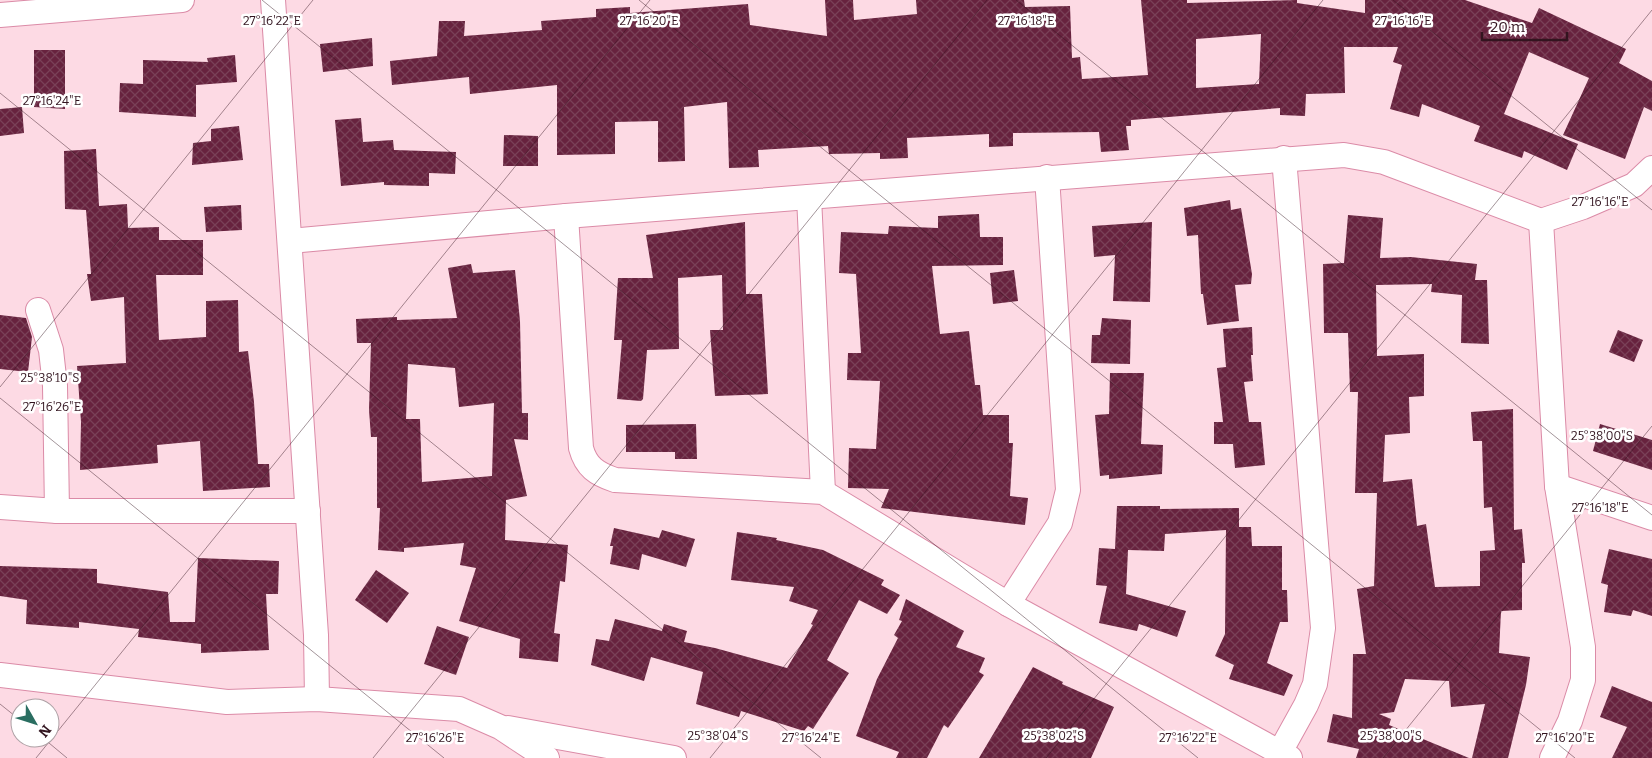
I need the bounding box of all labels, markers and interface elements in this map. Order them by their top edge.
scale bar [1482,10,1567,42]
text: 27°16'22"E [243,14,301,28]
text: 27°16'20"E [619,14,679,28]
text: 27°16'18"E [998,14,1054,28]
text: 27°16'16"E [1375,14,1431,28]
text: 20 m [1490,18,1526,36]
text: 27°16'24"E [23,94,81,108]
text: 27°16'16"E [1572,195,1628,209]
text: 25°38'10"S [21,371,79,385]
text: 27°16'26"E [23,400,81,414]
text: 25°38'00"S [1571,429,1633,443]
text: 27°16'18"E [1572,501,1628,515]
north arrow [10,698,60,748]
text: N [35,721,55,741]
text: 25°38'04"S [687,729,749,743]
text: 25°38'02"S [1024,729,1084,743]
text: 25°38'00"S [1360,729,1422,743]
text: 27°16'26"E [406,731,464,745]
text: 27°16'24"E [782,731,840,745]
text: 27°16'22"E [1159,731,1217,745]
text: 27°16'20"E [1535,731,1595,745]

